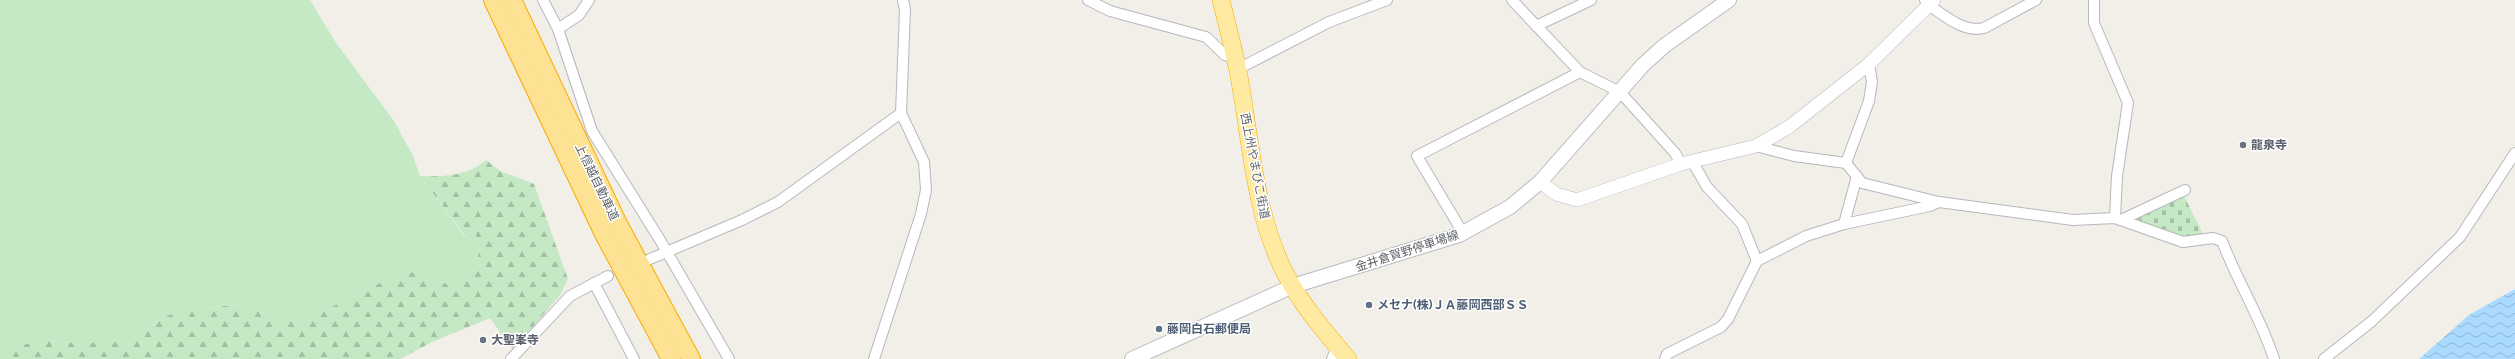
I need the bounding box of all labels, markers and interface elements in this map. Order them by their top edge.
street label: 西上州やまびこ街道 [1238,112,1272,220]
place label: 龍泉寺 [2251,138,2287,152]
marker: 龍泉寺 [2238,140,2248,150]
street label: 上信越自動車道 [572,141,622,223]
street label: 金井倉賀野停車場線 [1353,228,1461,274]
place label: メセナ(株)ＪＡ藤岡西部ＳＳ [1377,298,1528,312]
marker: メセナ(株)ＪＡ藤岡西部ＳＳ [1364,300,1374,310]
place label: 藤岡白石郵便局 [1167,322,1251,336]
marker: 藤岡白石郵便局 [1154,324,1164,334]
place label: 大聖峯寺 [491,333,539,347]
marker: 大聖峯寺 [478,335,488,345]

